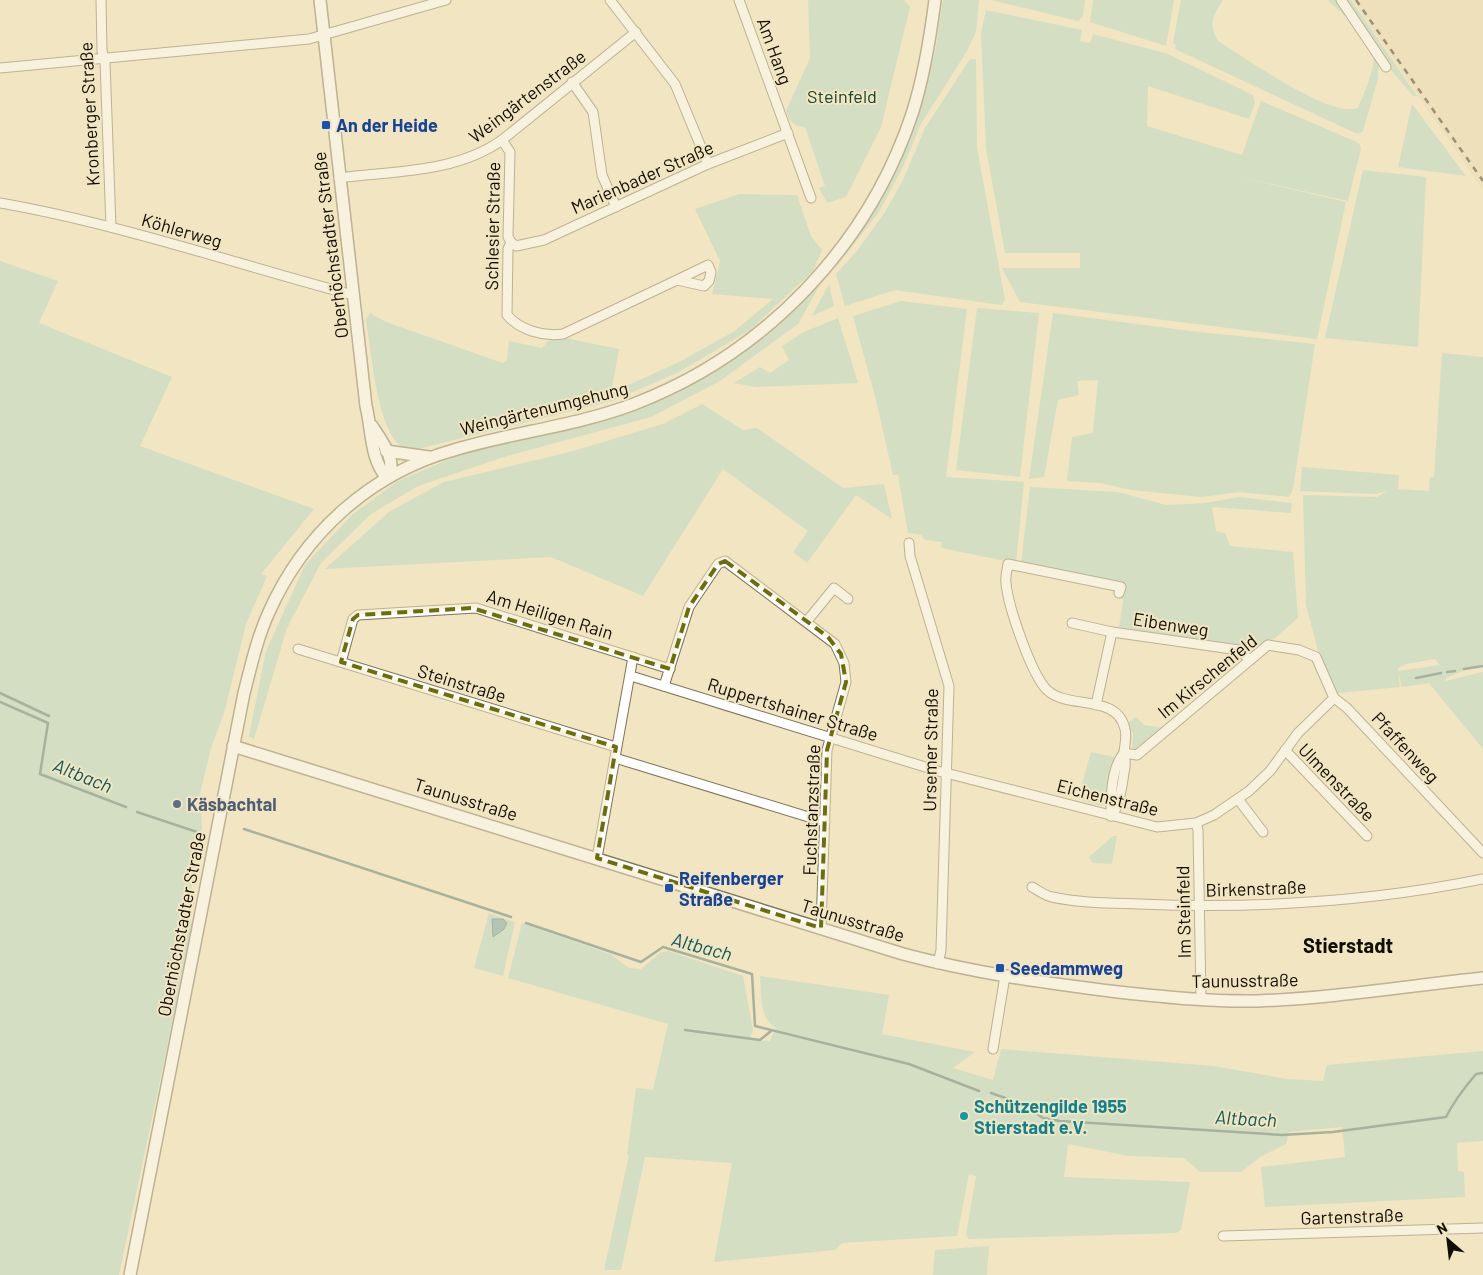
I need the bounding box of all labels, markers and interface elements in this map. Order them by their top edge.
street label: Am Hang [753,14,797,88]
street label: Kronberger Straße [74,41,104,187]
street label: Weingärtenstraße [464,45,590,147]
park label: Steinfeld [807,85,877,107]
place label: An der Heide [336,114,438,136]
marker: An der Heide [320,119,332,131]
street label: Marienbader Straße [567,136,717,218]
street label: Oberhöchstadter Straße [308,150,352,340]
street label: Schlesier Straße [480,162,504,290]
street label: Köhlerweg [139,208,225,252]
street label: Weingärtenumgehung [458,376,630,440]
street label: Am Heiligen Rain [484,584,616,644]
street label: Eibenweg [1132,607,1210,641]
street label: Im Kirschenfeld [1153,629,1261,723]
street label: Steinstraße [415,659,509,707]
street label: Ruppertshainer Straße [705,673,881,745]
street label: Ursemer Straße [918,688,942,812]
street label: Pfaffenweg [1368,707,1444,787]
street label: Ulmenstraße [1294,738,1380,826]
street label: Fuchstanzstraße [798,744,824,876]
water label: Altbach [50,753,116,797]
street label: Taunusstraße [412,773,520,825]
street label: Eichenstraße [1055,774,1161,820]
place label: Käsbachtal [187,793,277,815]
marker: Käsbachtal [171,798,183,810]
street label: Oberhöchstadter Straße [152,830,210,1018]
street label: Im Steinfeld [1171,865,1195,959]
place label: Reifenberger Straße [679,867,784,910]
street label: Birkenstraße [1205,875,1307,901]
marker: Reifenberger Straße [663,882,675,894]
street label: Taunusstraße [799,894,907,946]
water label: Altbach [669,927,735,965]
district label: Stierstadt [1303,933,1393,957]
place label: Seedammweg [1010,957,1123,979]
marker: Seedammweg [994,962,1006,974]
street label: Taunusstraße [1191,968,1299,992]
place label: Schützengilde 1955 Stierstadt e.V. [974,1095,1127,1138]
water label: Altbach [1215,1105,1277,1131]
marker: Schützengilde 1955 Stierstadt e.V. [958,1110,970,1122]
street label: Gartenstraße [1300,1203,1404,1229]
north arrow [1423,1215,1473,1265]
text: N [1434,1218,1450,1238]

